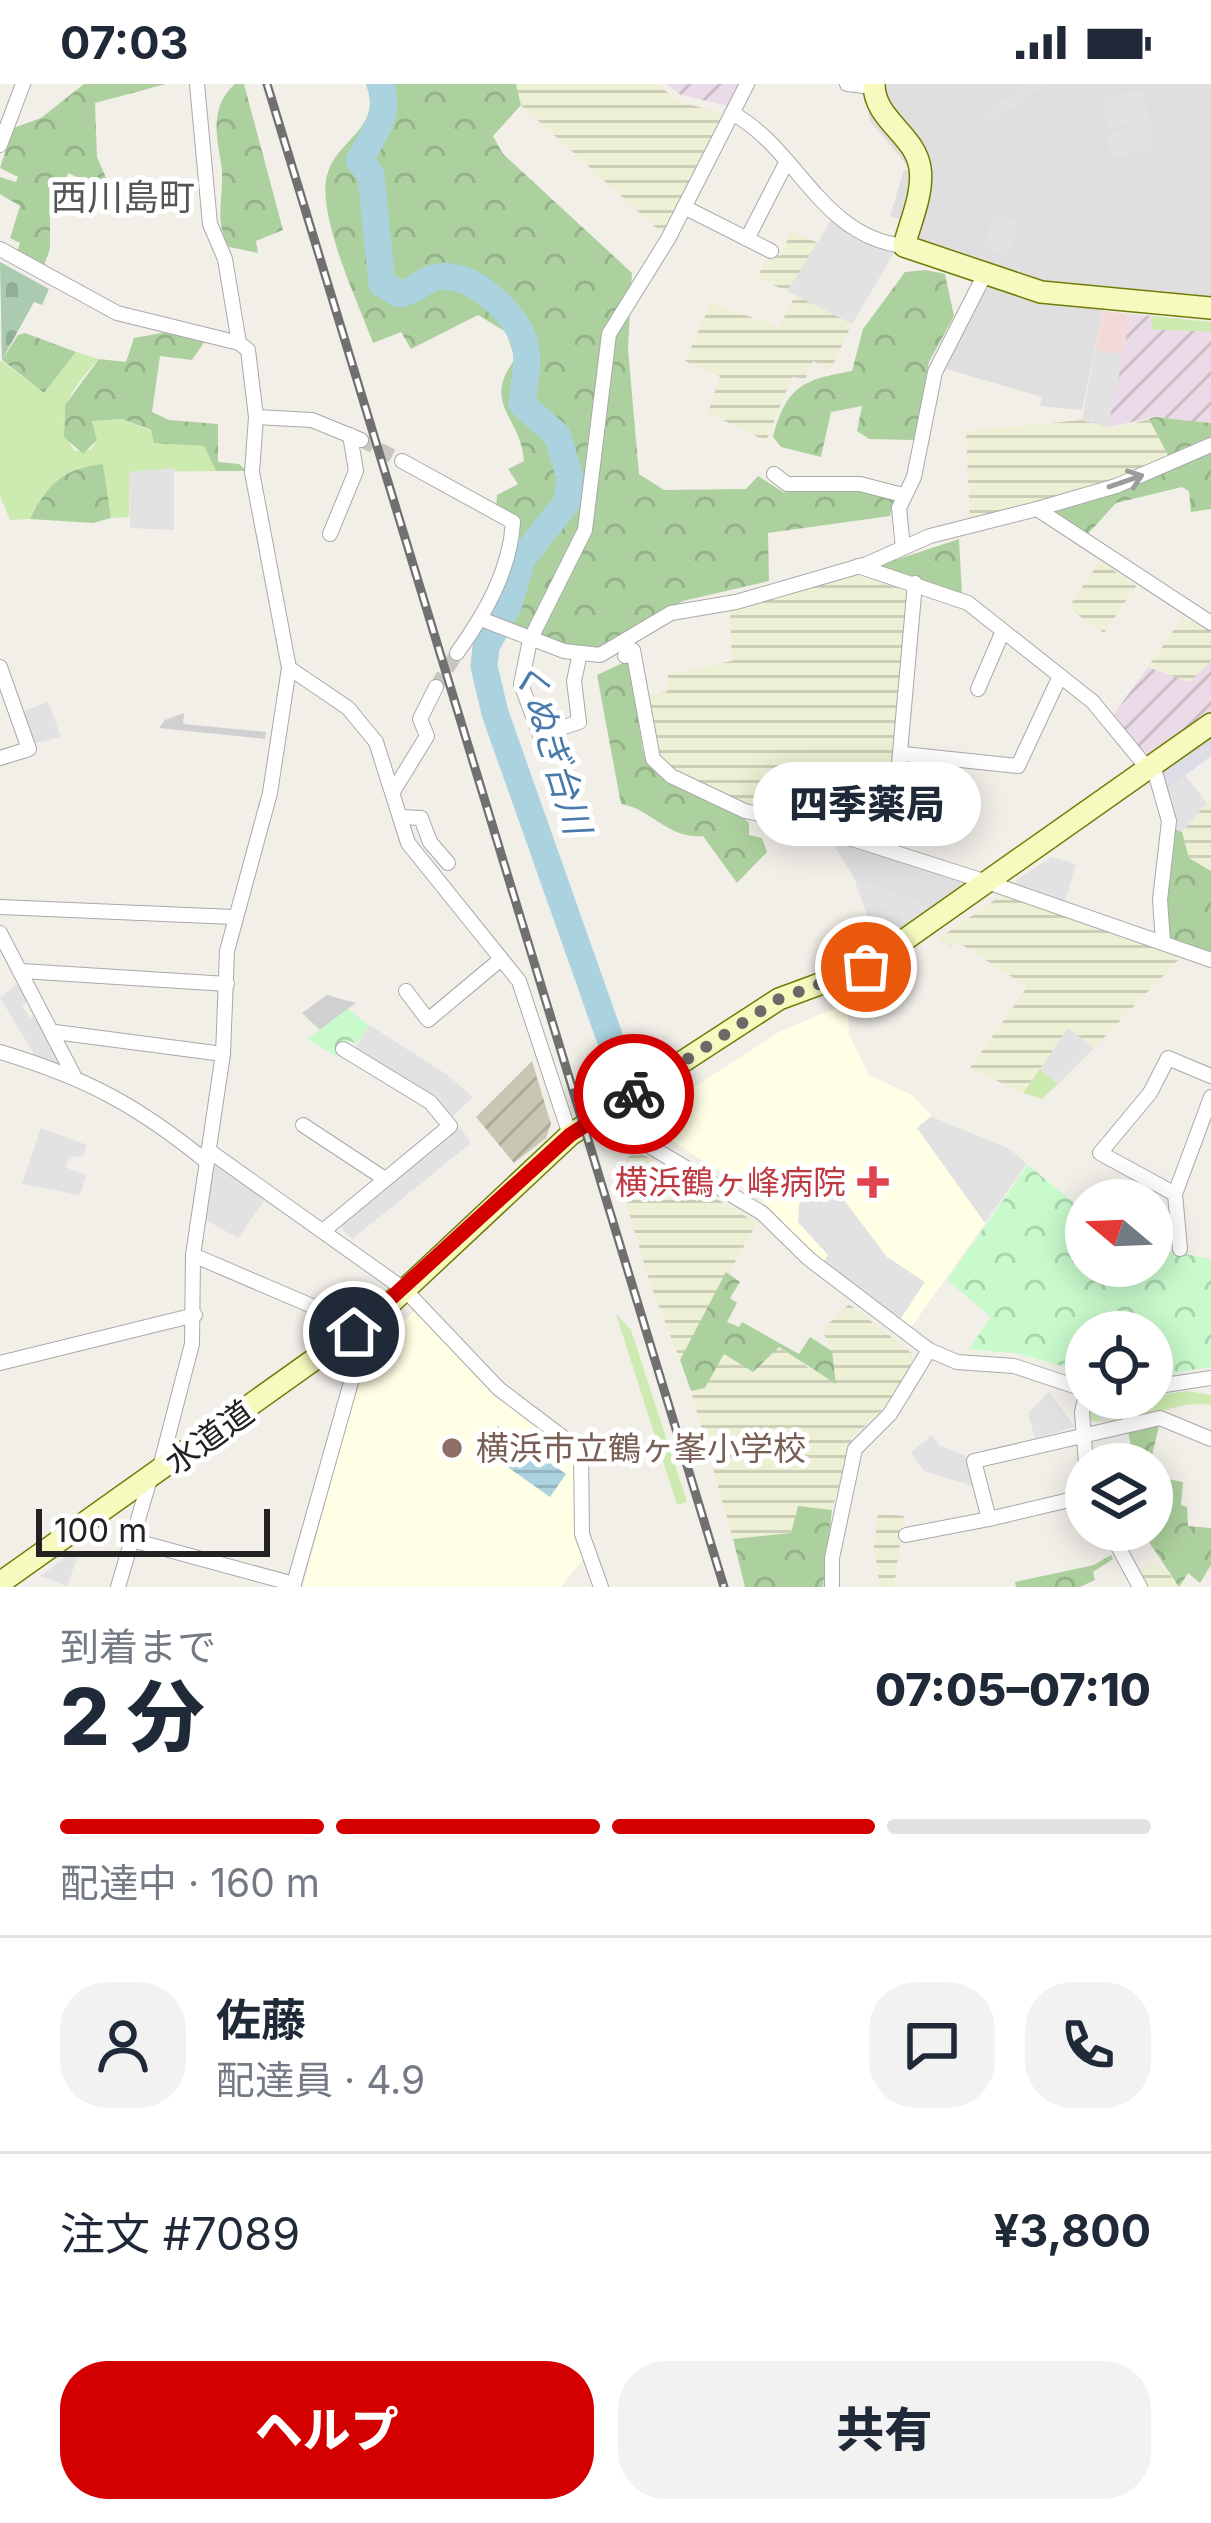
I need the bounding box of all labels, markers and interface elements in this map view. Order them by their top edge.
text: 07:03 [60,15,189,70]
district label: 西川島町 [51,175,195,219]
one-way arrow [1106,469,1143,490]
water label: くぬぎ台川 [506,655,601,843]
callout: 四季薬局 [752,763,980,847]
text: 四季薬局 [789,780,945,827]
pin [815,916,917,1018]
icon: bag [833,934,899,1000]
courier [574,1034,694,1154]
icon: bike [601,1061,667,1127]
place label: 横浜鶴ヶ峰病院 [615,1162,846,1202]
marker: 横浜鶴ヶ峰病院 [857,1166,889,1198]
north arrow [1065,1179,1173,1287]
map controls [1065,1179,1173,1551]
pin [303,1281,405,1383]
icon: home [321,1299,387,1365]
button: locate [1065,1311,1173,1419]
street label: 水道道 [157,1392,261,1482]
place label: 横浜市立鶴ヶ峯小学校 [476,1428,806,1468]
marker: 横浜市立鶴ヶ峯小学校 [439,1435,465,1461]
button: layers [1065,1443,1173,1551]
scale bar [36,1503,270,1556]
text: 100 m [54,1510,147,1550]
text: 到着まで [60,1623,216,1670]
text: 07:05–07:10 [875,1662,1151,1717]
text: 2 分 [60,1669,205,1764]
text: 配達中 · 160 m [60,1859,320,1906]
button: person [60,1982,186,2108]
button: chat [869,1982,995,2108]
button: phone [1025,1982,1151,2108]
text: 佐藤 [216,1992,306,2047]
text: 配達員 · 4.9 [216,2056,425,2103]
text: ¥3,800 [994,2203,1151,2258]
text: 注文 #7089 [60,2206,300,2261]
button: ヘルプ [60,2361,594,2499]
button: 共有 [618,2361,1151,2499]

